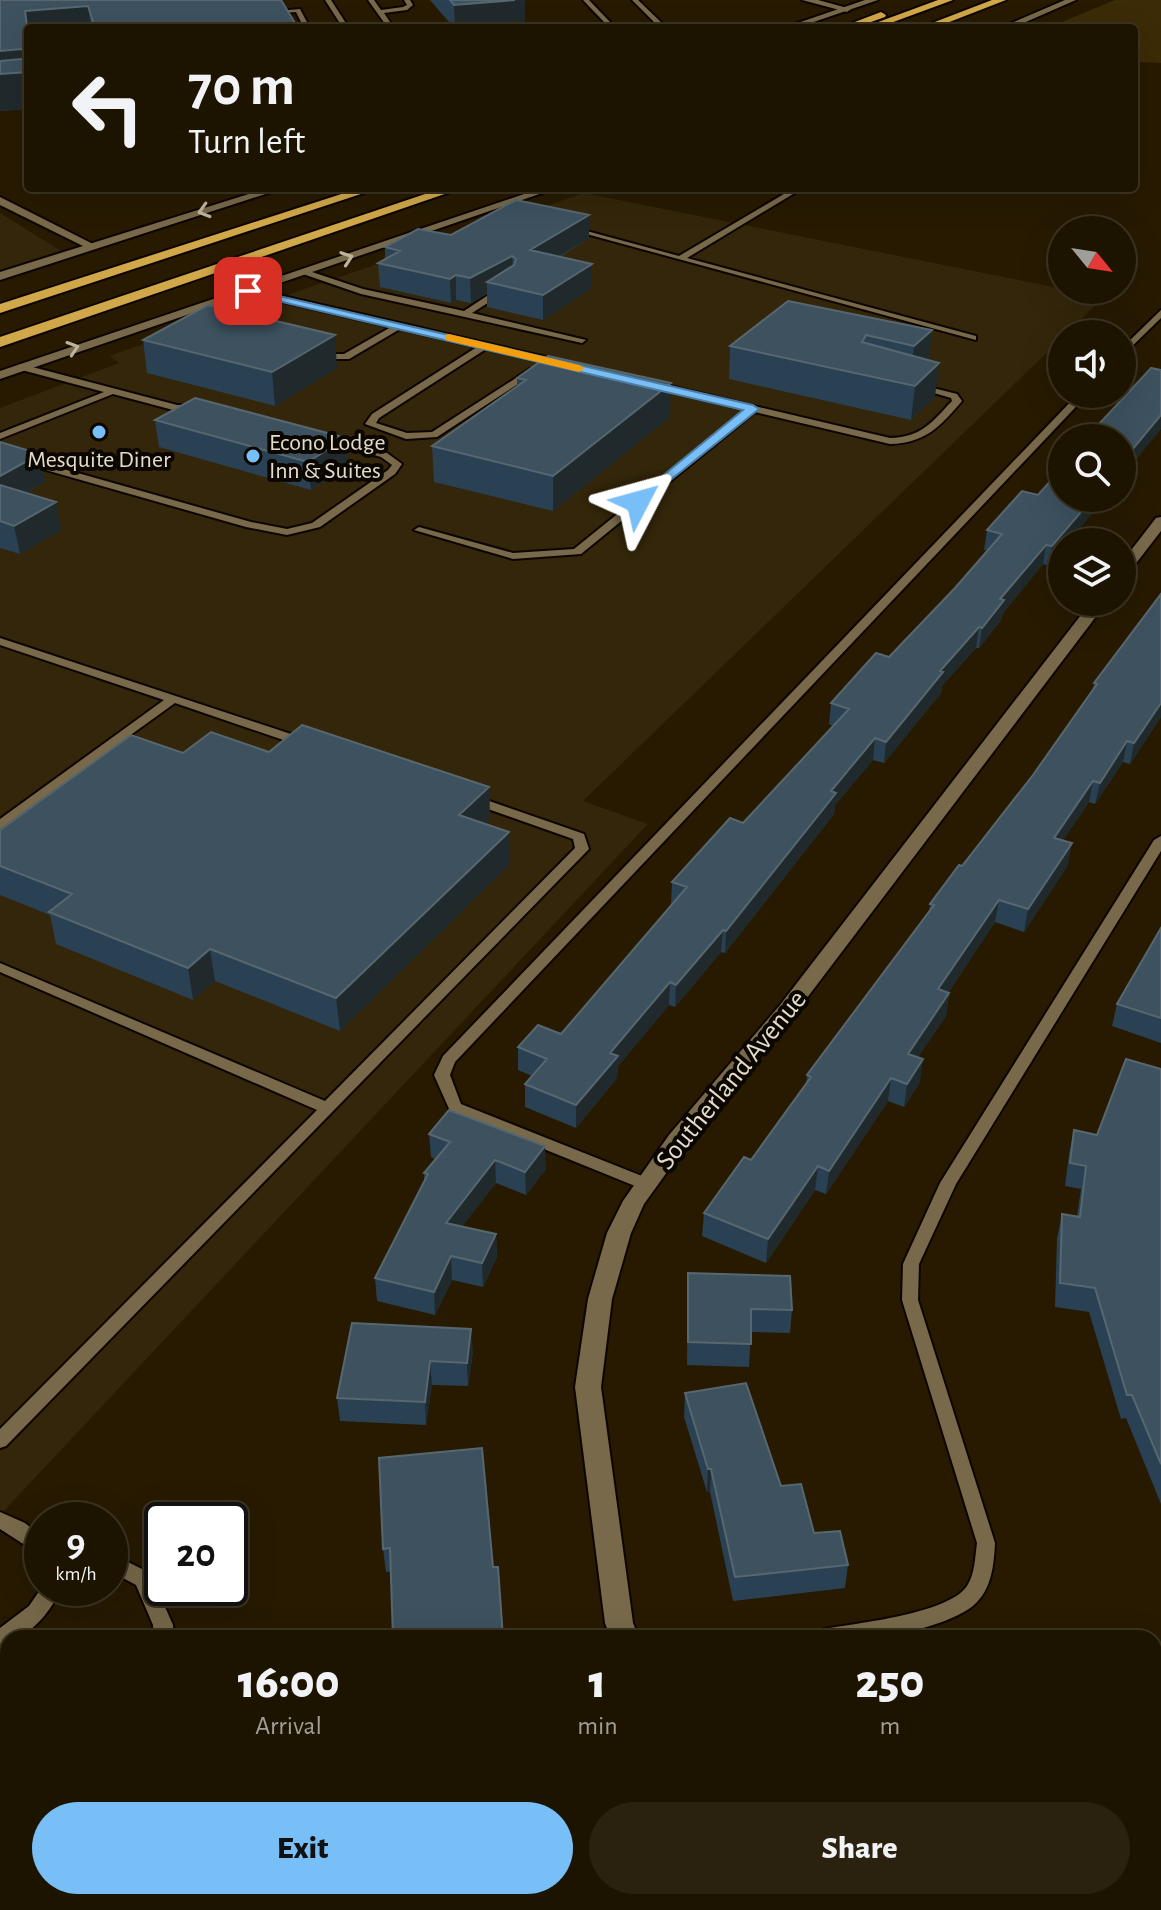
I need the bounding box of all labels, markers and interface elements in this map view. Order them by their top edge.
icon: left [56,56,160,160]
text: 70 m [188,59,295,115]
text: Turn left [188,124,305,160]
one-way arrow [198,202,212,218]
north arrow [1048,216,1136,304]
map controls [1048,216,1136,616]
one-way arrow [339,252,353,268]
pin [214,257,282,325]
icon: arrive [226,269,270,313]
button: sound [1048,320,1136,408]
one-way arrow [66,342,80,358]
marker: Mesquite Diner [90,423,108,441]
button: search [1048,424,1136,512]
place label: Econo Lodge Inn & Suites [269,431,385,483]
marker: Econo Lodge Inn & Suites [244,447,262,465]
place label: Mesquite Diner [27,448,171,472]
position arrow [596,460,680,544]
button: layers [1048,528,1136,616]
street label: Southerland Avenue [651,986,812,1175]
speed limit sign: 20 [144,1502,248,1606]
text: 9 [66,1524,86,1564]
text: km/h [55,1564,97,1584]
text: 16:00 [238,1659,340,1707]
text: 1 [589,1659,606,1707]
text: 250 [855,1659,924,1707]
text: Arrival [255,1713,322,1739]
text: min [577,1713,618,1739]
text: m [879,1713,900,1739]
button: Exit [32,1802,573,1894]
button: Share [589,1802,1130,1894]

